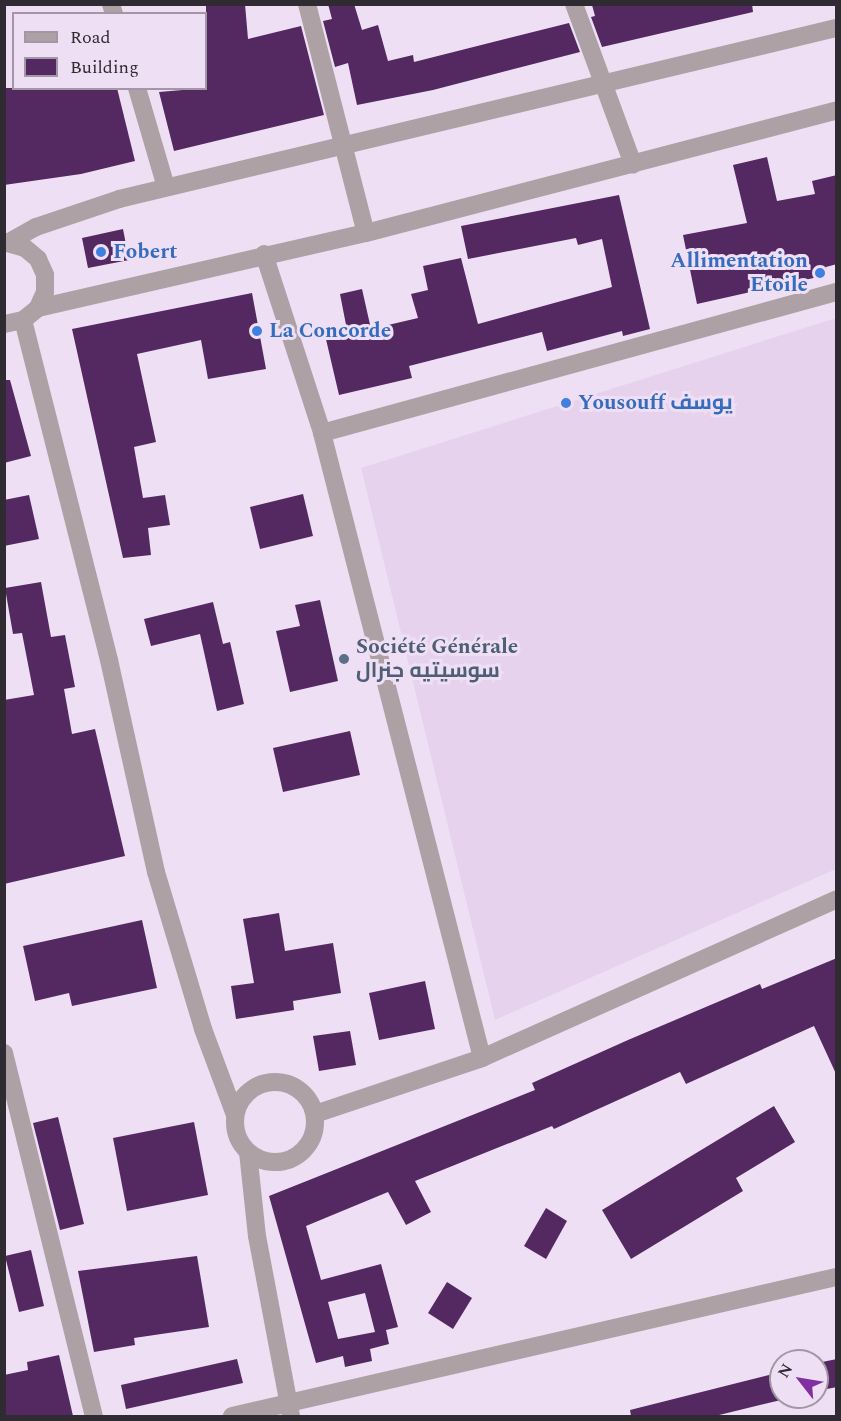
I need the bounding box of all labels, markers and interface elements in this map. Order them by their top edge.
legend [12,12,207,90]
text: Road [70,24,111,51]
text: Building [70,54,139,81]
place label: Fobert [113,239,177,265]
marker: Fobert [94,245,108,259]
place label: Allimentation Etoile [670,248,808,298]
marker: Allimentation Etoile [813,266,827,280]
place label: La Concorde [269,318,391,344]
marker: La Concorde [250,324,264,338]
place label: Yousouff يوسف [578,390,733,416]
marker: Yousouff يوسف [559,396,573,410]
place label: Société Générale سوسيتيه جنرال [356,634,518,684]
marker: Société Générale سوسيتيه جنرال [337,652,351,666]
north arrow [769,1349,829,1409]
text: N [772,1359,799,1383]

